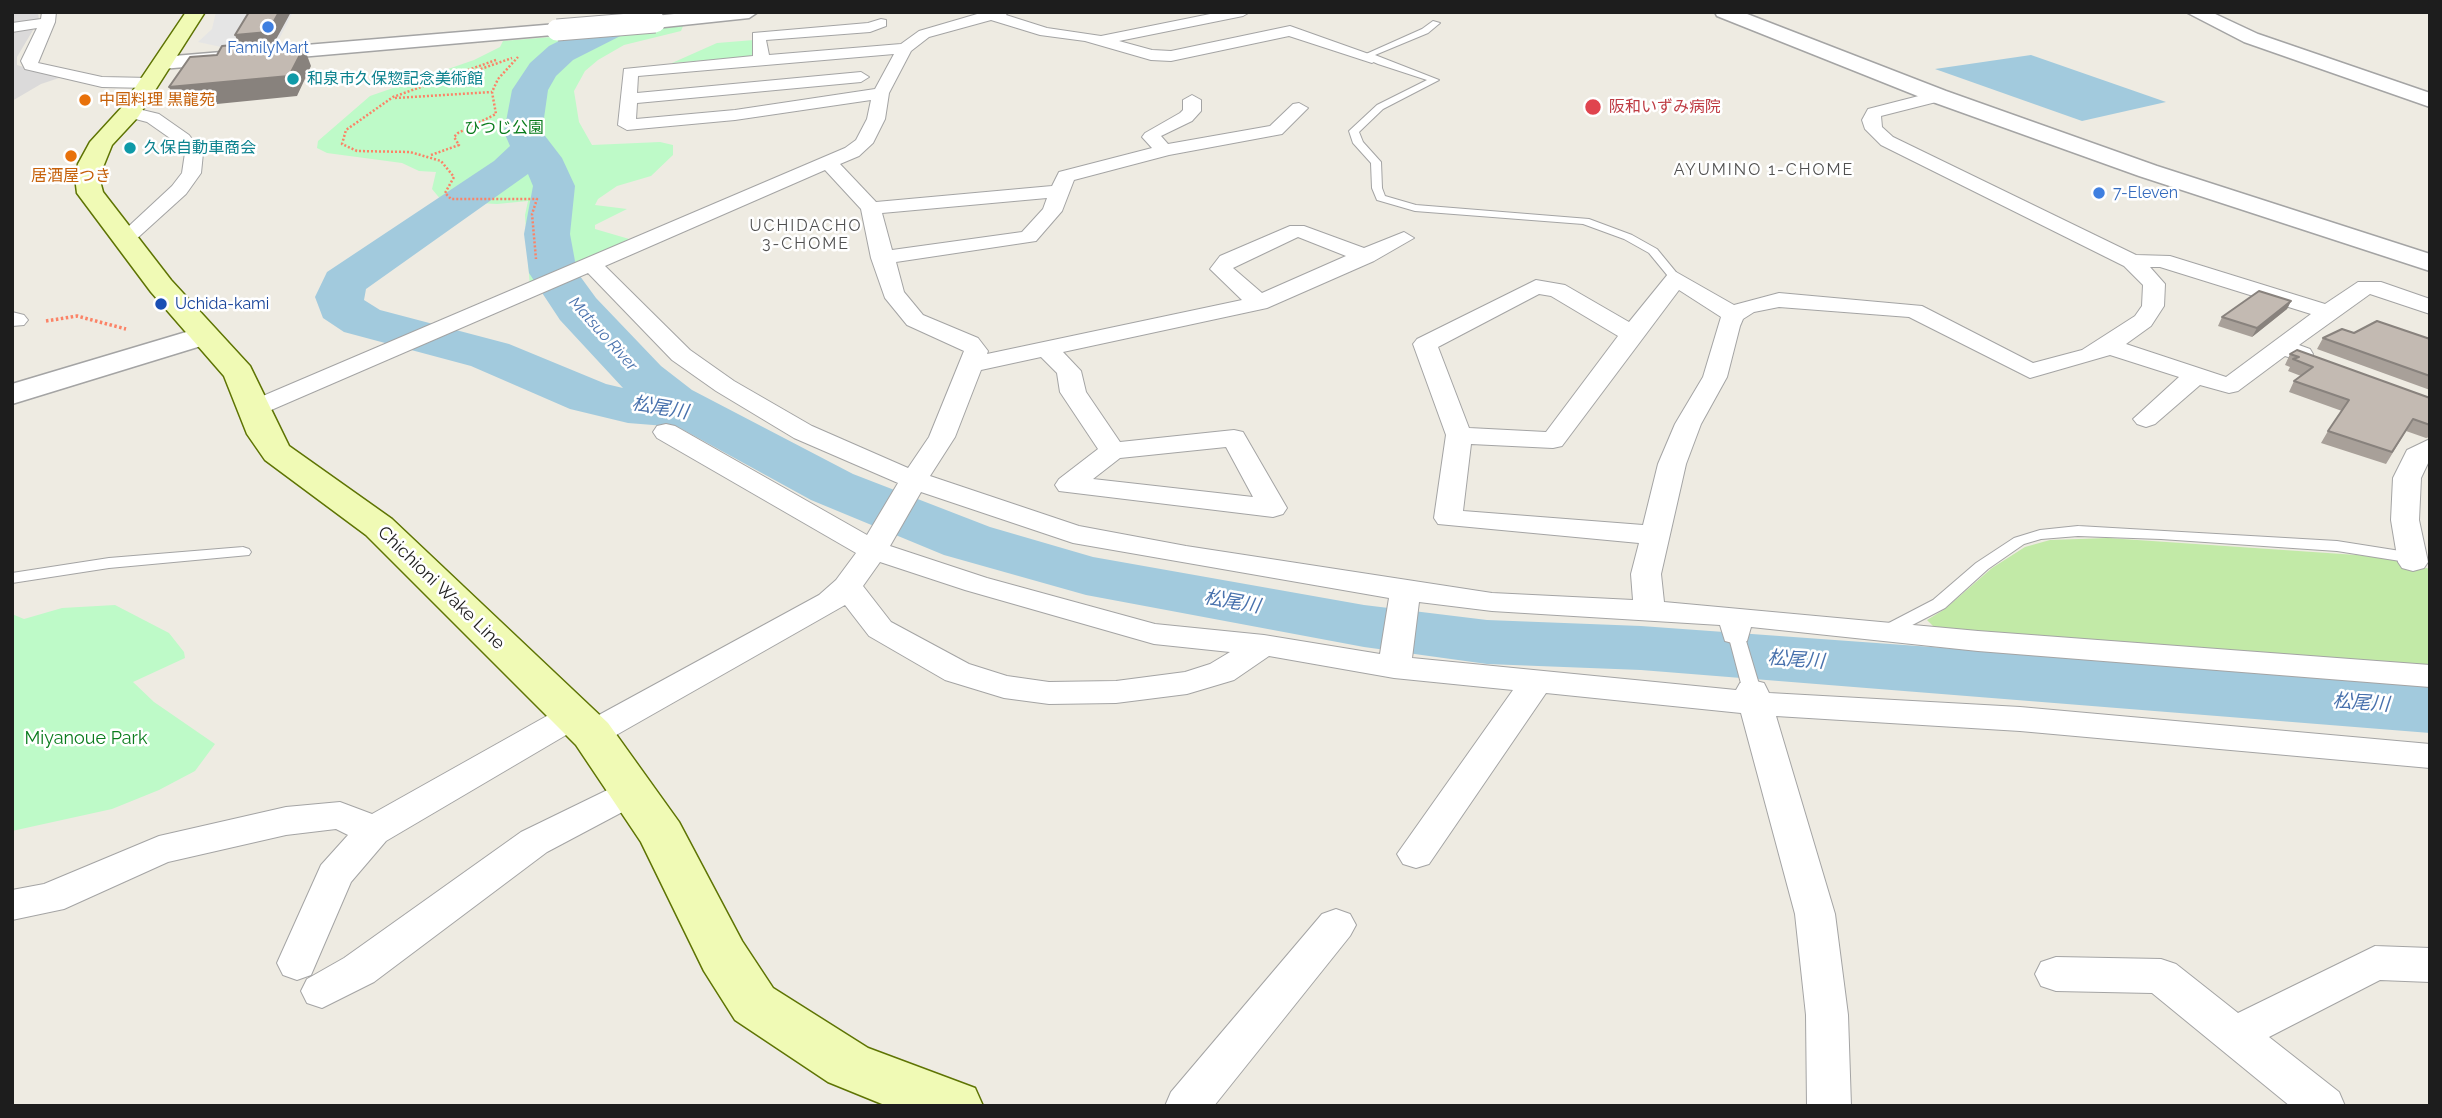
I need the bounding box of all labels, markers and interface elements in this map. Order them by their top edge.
marker: FamilyMart [260,19,276,35]
place label: FamilyMart [227,38,309,58]
place label: 和泉市久保惣記念美術館 [307,69,483,89]
marker: 和泉市久保惣記念美術館 [285,71,301,87]
place label: 中国料理 黒龍苑 [99,90,215,110]
marker: 中国料理 黒龍苑 [77,92,93,108]
marker: 阪和いずみ病院 [1583,97,1603,117]
place label: 阪和いずみ病院 [1609,97,1721,117]
park label: ひつじ公園 [464,118,544,138]
place label: 久保自動車商会 [144,138,256,158]
marker: 久保自動車商会 [122,140,138,156]
marker: 居酒屋つき [63,148,79,164]
district label: AYUMINO 1-CHOME [1676,160,1852,180]
place label: 居酒屋つき [31,166,111,186]
place label: 7-Eleven [2113,183,2178,203]
marker: 7-Eleven [2091,185,2107,201]
district label: UCHIDACHO 3-CHOME [751,216,861,254]
water label: Matsuo River [565,293,641,375]
place label: Uchida-kami [175,294,269,314]
marker: Uchida-kami [153,296,169,312]
water label: 松尾川 [630,392,690,424]
street label: Chichioni Wake Line [373,522,509,654]
water label: 松尾川 [1202,586,1262,618]
water label: 松尾川 [1767,647,1825,673]
water label: 松尾川 [2332,690,2390,716]
park label: Miyanoue Park [25,728,147,750]

